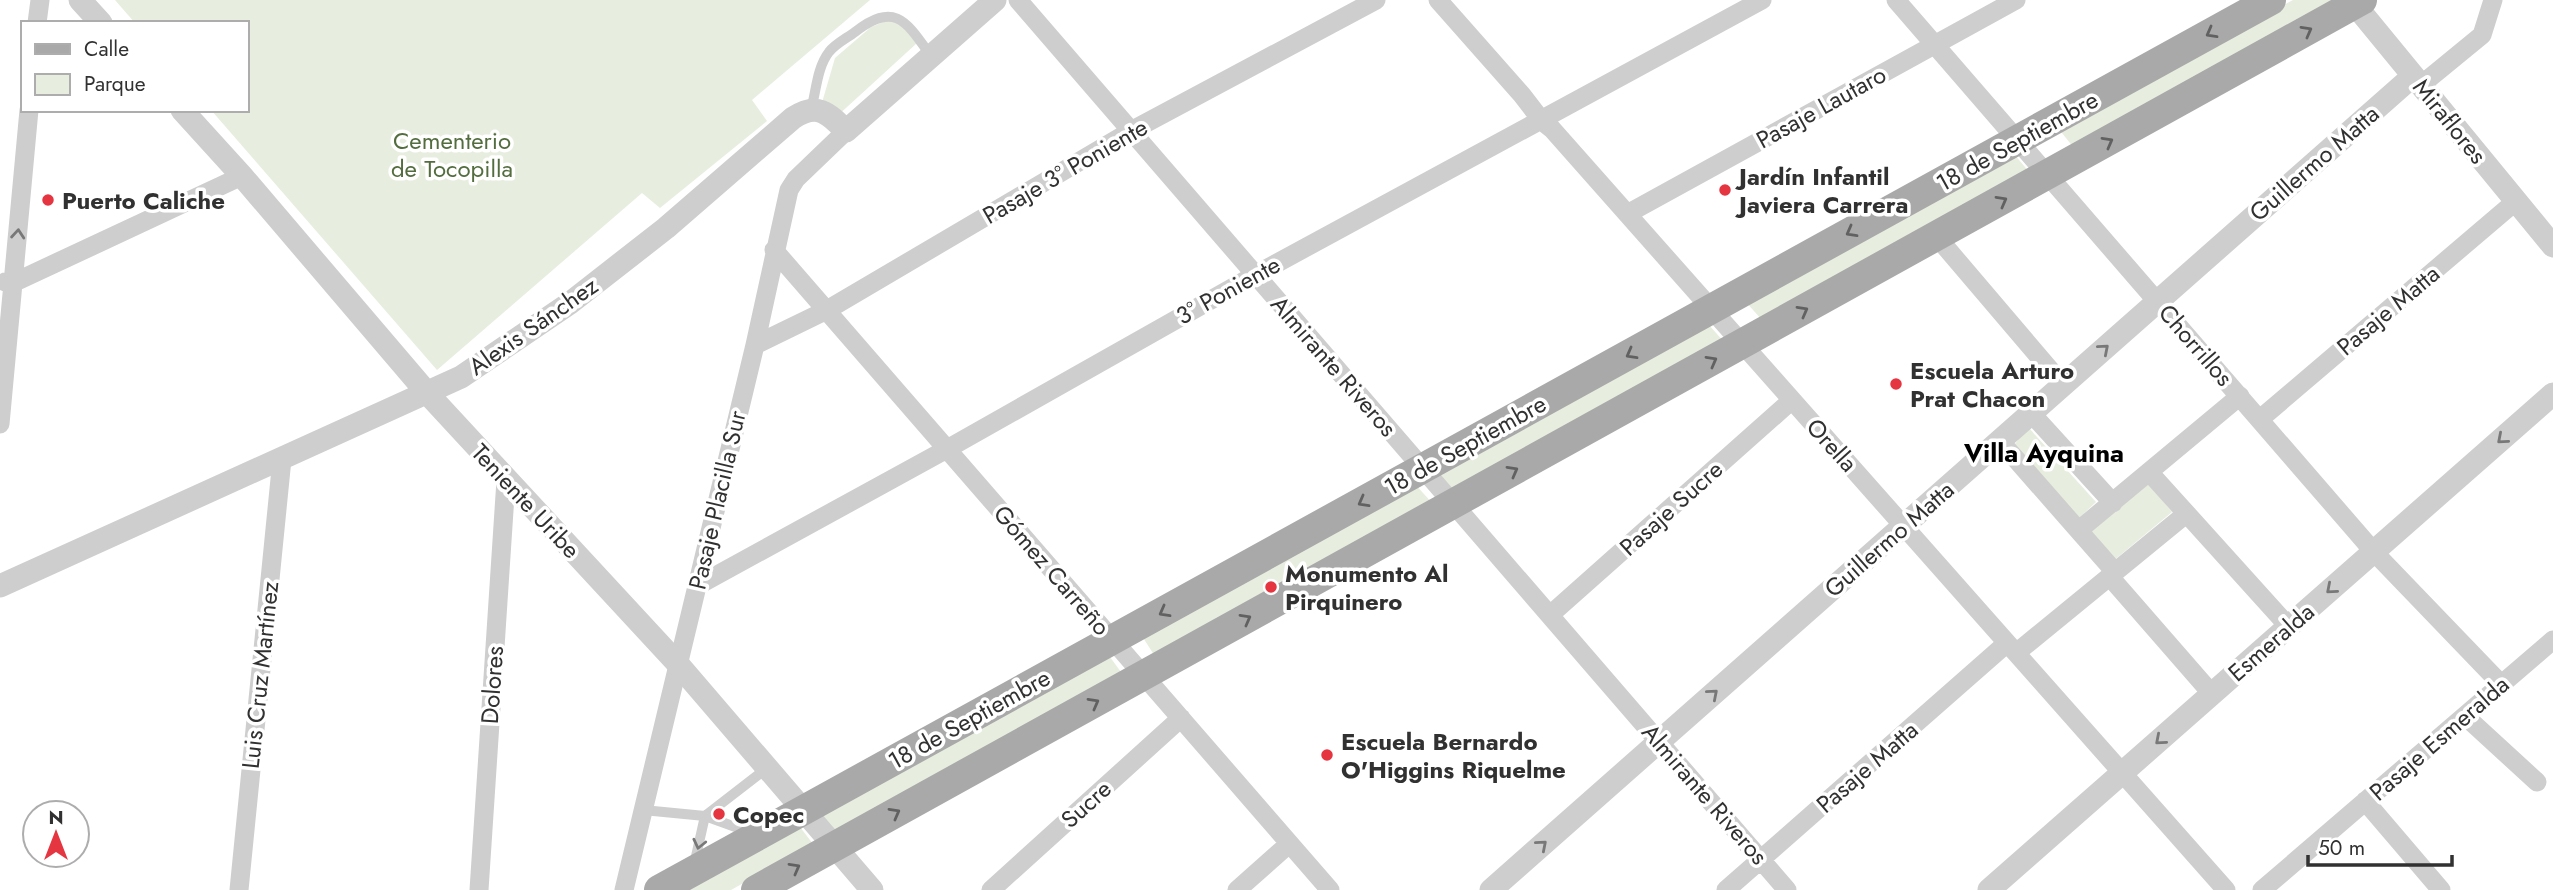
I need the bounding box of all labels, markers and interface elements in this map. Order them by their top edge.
legend [21,21,248,112]
one-way arrow [2206,25,2218,38]
one-way arrow [2299,26,2312,39]
text: Calle [84,34,129,64]
street label: Pasaje Lautaro [1750,57,1892,157]
text: Parque [84,69,146,99]
street label: Miraflores [2405,71,2495,171]
street label: 18 de Septiembre [1930,82,2104,200]
street label: Guillermo Matta [2241,97,2387,229]
street label: Pasaje 3° Poniente [976,110,1154,232]
park label: Cementerio de Tocopilla [391,123,513,186]
one-way arrow [2101,137,2113,150]
place label: Jardín Infantil Javiera Carrera [1735,159,1908,222]
marker: Jardín Infantil Javiera Carrera [1717,182,1733,198]
place label: Puerto Caliche [62,183,225,218]
marker: Puerto Caliche [40,192,56,208]
one-way arrow [1994,196,2007,209]
one-way arrow [1845,224,1858,237]
one-way arrow [10,228,25,239]
street label: 3° Poniente [1169,247,1287,333]
street label: Pasaje Matta [2329,256,2447,364]
street label: Alexis Sánchez [461,268,605,384]
street label: Almirante Riveros [1263,288,1405,444]
street label: Chorrillos [2150,296,2242,394]
one-way arrow [1795,306,1808,319]
one-way arrow [2095,345,2108,357]
one-way arrow [1625,346,1638,359]
place label: Escuela Arturo Prat Chacon [1910,353,2074,416]
one-way arrow [1704,356,1717,369]
marker: Escuela Arturo Prat Chacon [1888,376,1904,392]
street label: 18 de Septiembre [1378,386,1552,504]
street label: Pasaje Placilla Sur [679,406,755,593]
street label: Orella [1798,410,1866,480]
one-way arrow [2497,431,2510,443]
district label: Villa Ayquina [1963,434,2124,472]
street label: Teniente Uribe [463,436,589,566]
street label: Pasaje Sucre [1612,452,1730,564]
one-way arrow [1505,466,1518,480]
street label: Guillermo Matta [1816,473,1962,605]
one-way arrow [1357,494,1370,507]
street label: Gómez Carreño [985,497,1119,643]
place label: Monumento Al Pirquinero [1285,556,1449,619]
street label: Luis Cruz Martínez [233,579,287,771]
marker: Monumento Al Pirquinero [1263,579,1279,595]
one-way arrow [2326,581,2339,593]
street label: Esmeralda [2220,595,2322,689]
one-way arrow [1158,604,1171,617]
one-way arrow [1239,614,1251,627]
street label: Dolores [472,645,512,725]
street label: 18 de Septiembre [882,660,1056,778]
street label: Pasaje Esmeralda [2361,667,2517,809]
one-way arrow [1704,690,1717,702]
one-way arrow [1086,698,1099,711]
street label: Pasaje Matta [1808,713,1926,821]
street label: Almirante Riveros [1634,716,1776,872]
place label: Escuela Bernardo O'Higgins Riquelme [1341,724,1566,787]
one-way arrow [2155,732,2168,744]
marker: Escuela Bernardo O'Higgins Riquelme [1319,747,1335,763]
street label: Sucre [1053,772,1119,836]
place label: Copec [733,797,804,832]
north arrow [21,799,91,869]
text: N [48,804,64,831]
marker: Copec [711,806,727,822]
one-way arrow [887,808,900,822]
scale bar [2308,824,2452,868]
text: 50 m [2318,833,2365,863]
one-way arrow [692,838,707,850]
one-way arrow [1534,841,1547,853]
one-way arrow [788,863,801,876]

